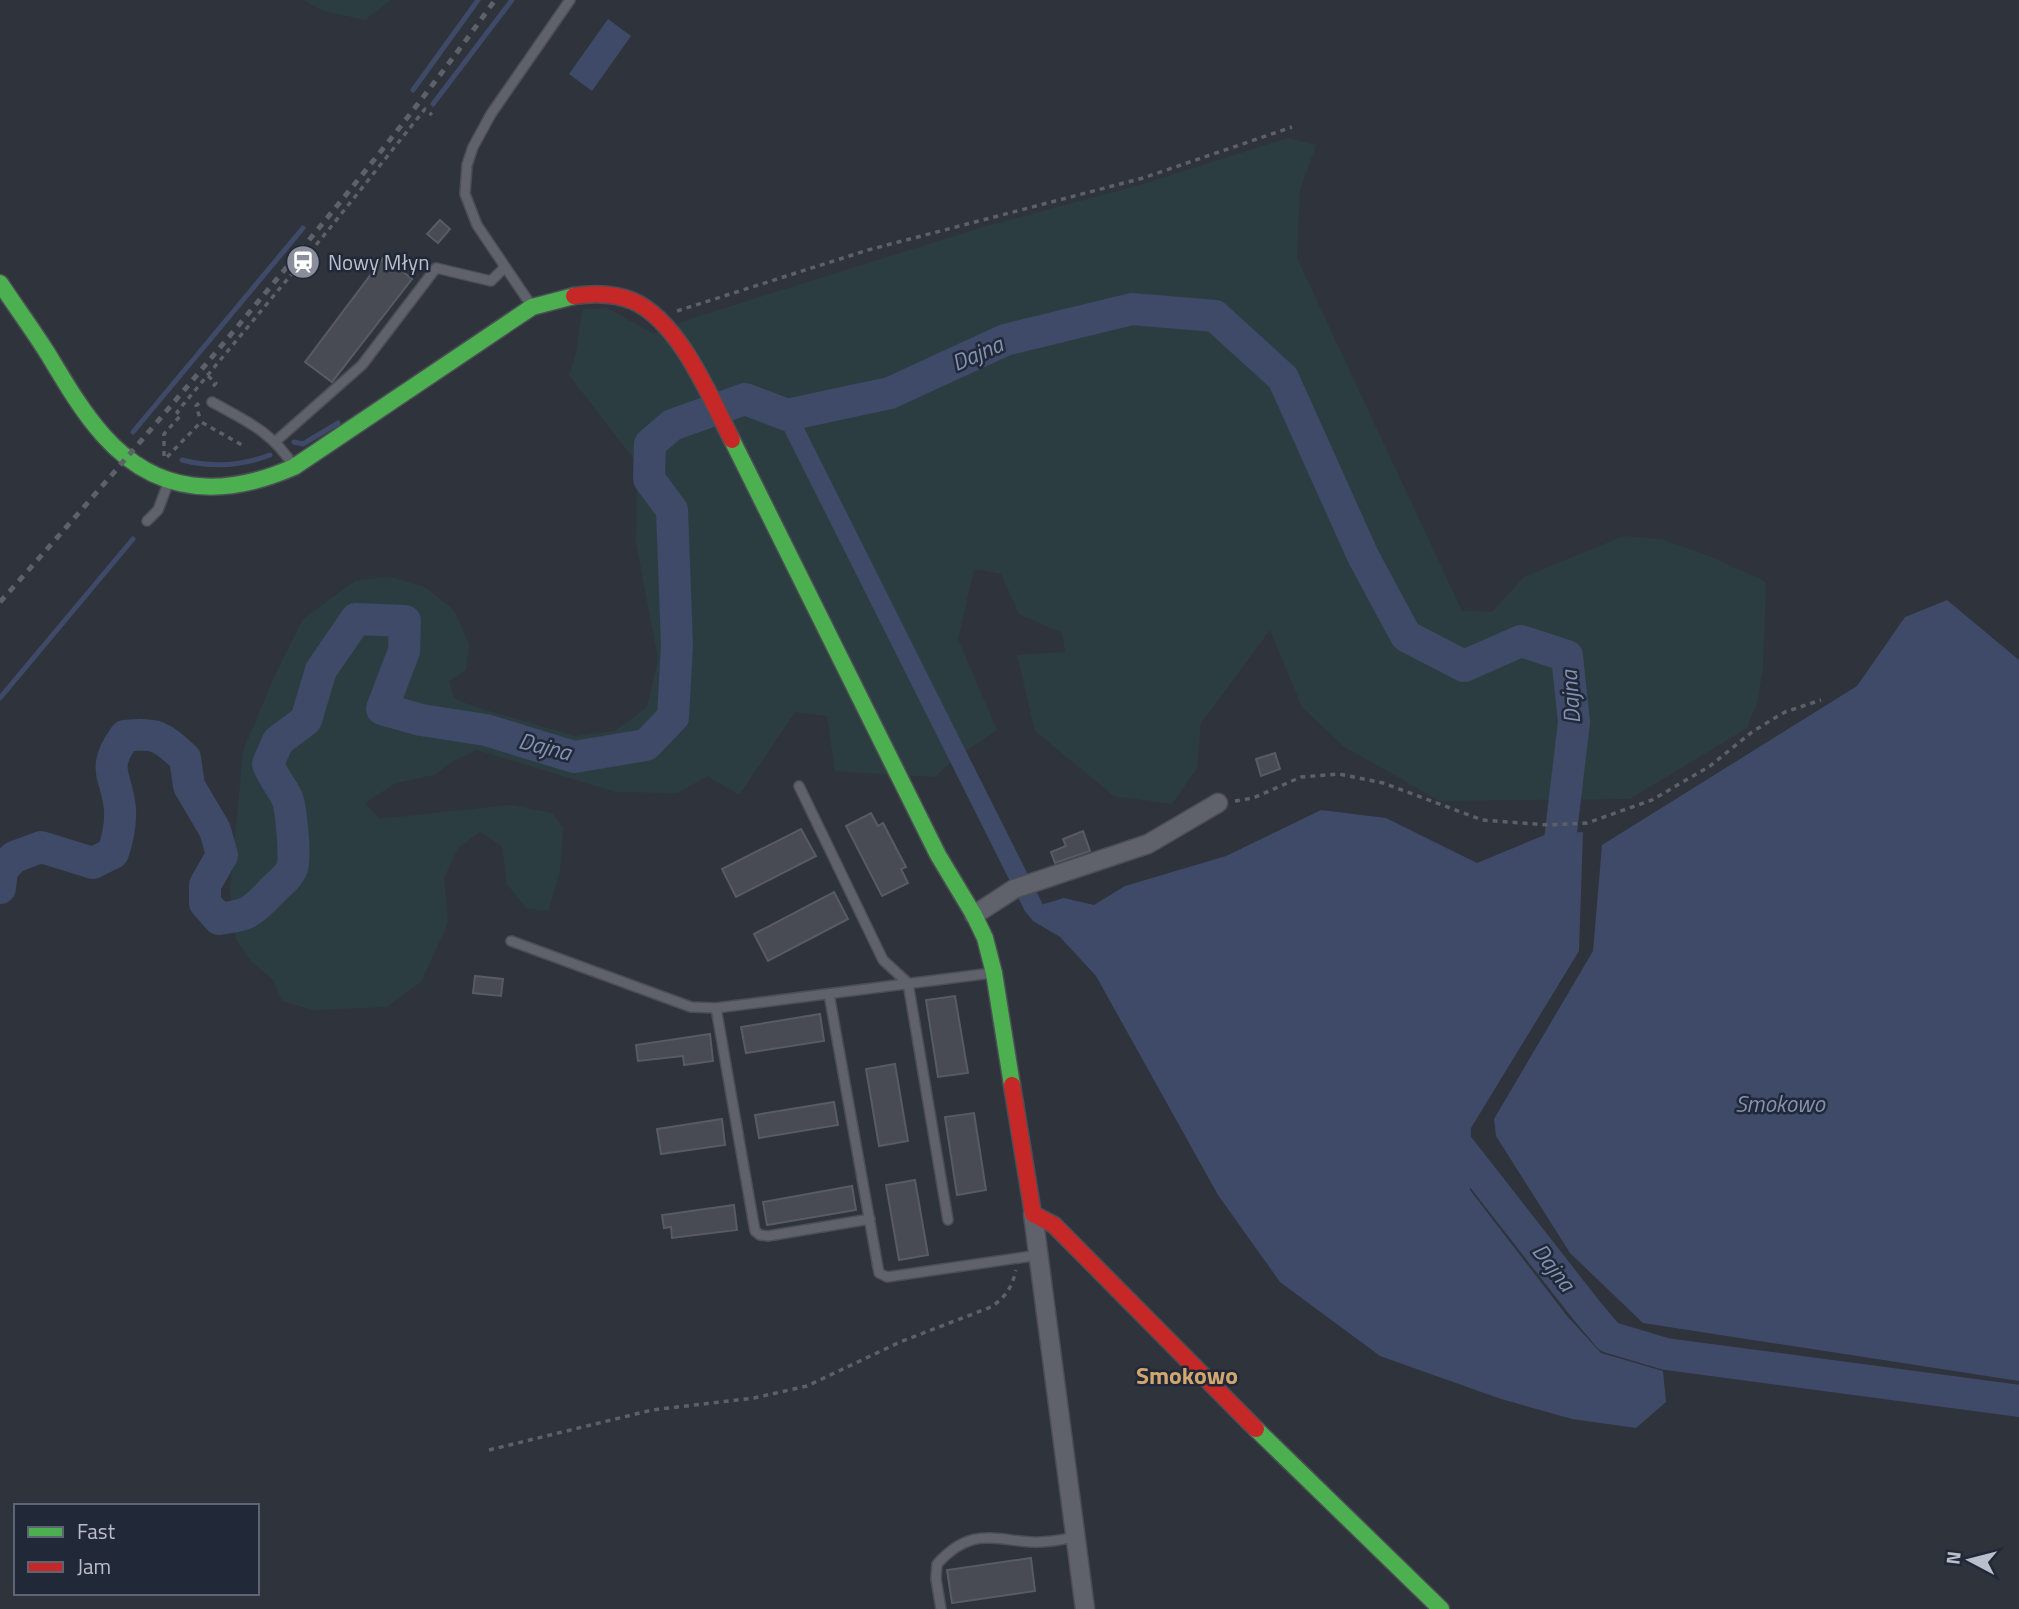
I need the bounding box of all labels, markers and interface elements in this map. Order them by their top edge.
station icon: Nowy Młyn [284,243,322,281]
place label: Nowy Młyn [328,246,429,278]
water label: Dajna [946,326,1010,380]
water label: Dajna [1551,668,1589,725]
water label: Dajna [515,723,576,770]
water label: Smokowo [1735,1086,1825,1121]
water label: Dajna [1524,1235,1585,1300]
district label: Smokowo [1136,1357,1238,1393]
legend [14,1504,259,1595]
text: Fast [77,1515,116,1547]
north arrow [1935,1525,2005,1595]
text: Jam [77,1550,111,1582]
text: N [1937,1550,1968,1566]

